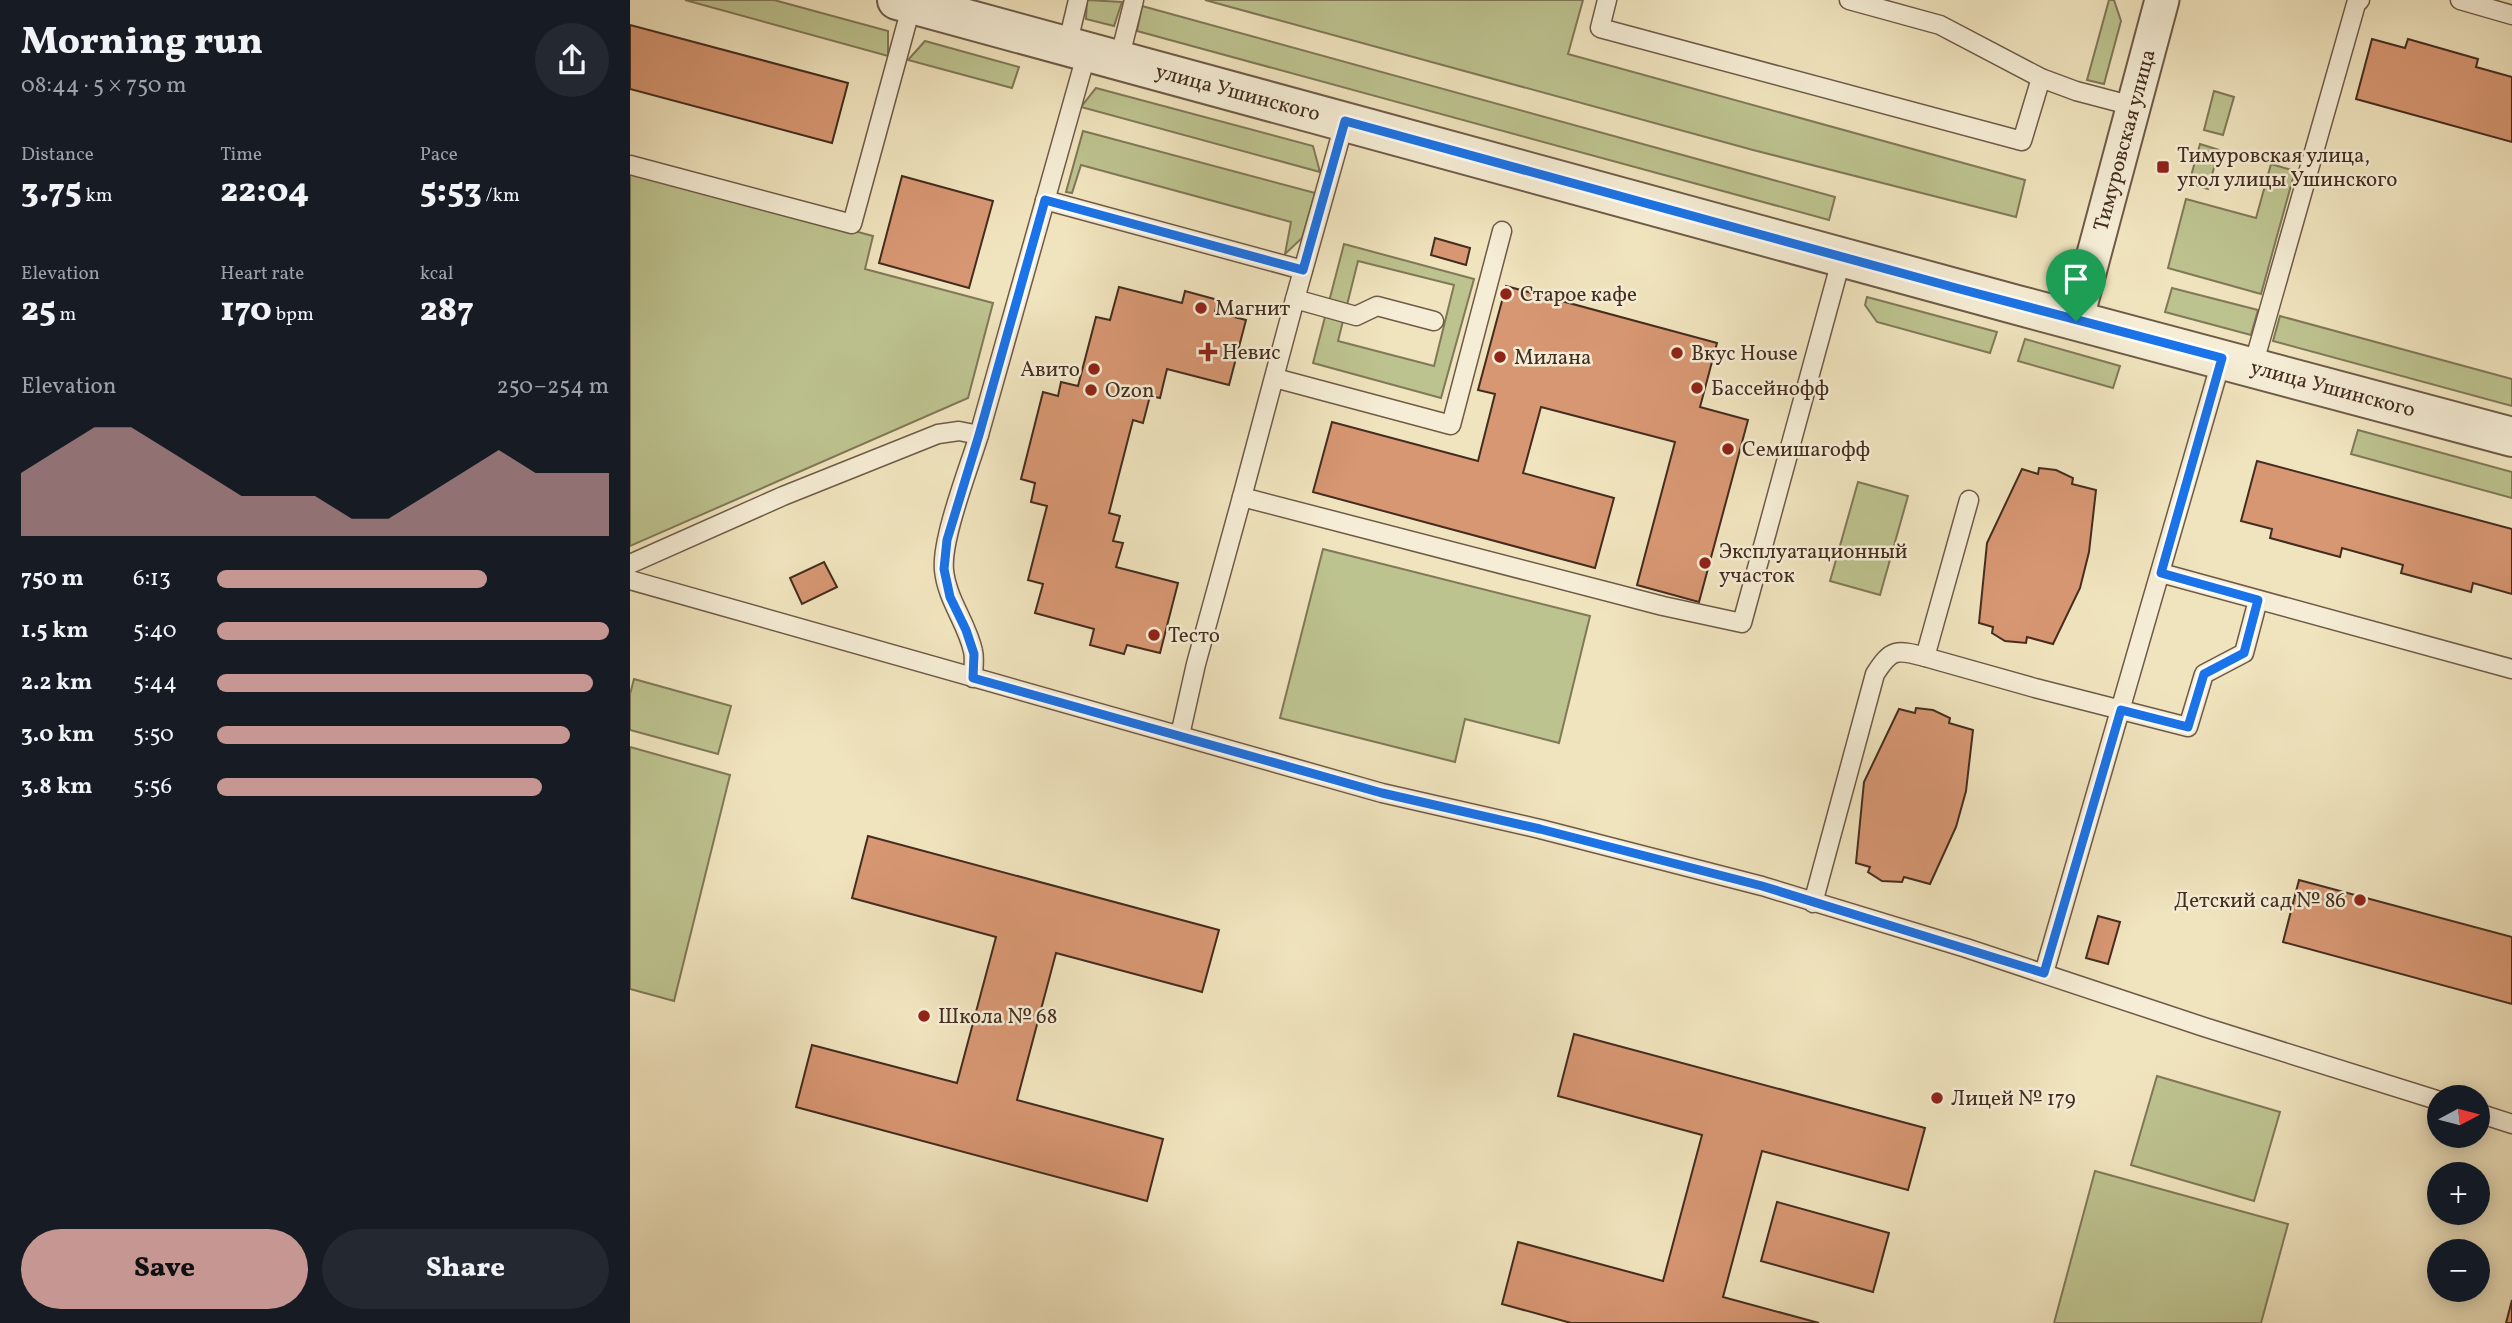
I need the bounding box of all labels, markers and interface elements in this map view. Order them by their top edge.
text: Morning run [21,17,263,70]
button: share [535,23,609,97]
street label: Тимуровская улица [2087,46,2164,235]
street label: улица Ушинского [1152,58,1323,129]
text: 08:44 · 5 × 750 m [21,70,187,102]
text: Distance [21,142,94,168]
text: Time [220,142,262,168]
text: Pace [420,142,458,168]
place label: Тимуровская улица, угол улицы Ушинского [2177,142,2397,195]
marker: Тимуровская улица, угол улицы Ушинского [2155,159,2171,175]
text: 3.75 [21,168,82,216]
text: 22:04 [220,168,309,216]
text: 5:53 [420,168,482,216]
text: km [82,183,113,209]
text: /km [482,183,520,209]
pin [2046,249,2106,321]
icon: arrive [2057,260,2095,298]
text: Elevation [21,261,100,287]
text: Heart rate [220,261,304,287]
text: kcal [420,261,453,287]
place label: Старое кафе [1520,281,1637,310]
marker: Старое кафе [1498,286,1514,302]
text: 25 [21,287,56,335]
text: 170 [220,287,272,335]
text: 287 [420,287,474,335]
place label: Магнит [1215,295,1291,324]
marker: Магнит [1193,300,1209,316]
text: m [56,302,76,328]
text: bpm [272,302,314,328]
place label: Невис [1222,339,1281,368]
place label: Вкус House [1691,340,1798,369]
marker: Невис [1200,344,1216,360]
place label: Милана [1514,344,1592,373]
marker: Вкус House [1669,345,1685,361]
marker: Милана [1492,349,1508,365]
street label: улица Ушинского [2247,354,2418,425]
place label: Авито [1020,356,1080,385]
marker: Авито [1086,361,1102,377]
text: Elevation [21,371,117,403]
text: 250–254 m [496,371,609,403]
place label: Бассейнофф [1711,375,1829,404]
place label: Ozon [1105,377,1155,406]
marker: Бассейнофф [1689,380,1705,396]
marker: Ozon [1083,382,1099,398]
place label: Семишагофф [1742,436,1870,465]
marker: Семишагофф [1720,441,1736,457]
place label: Эксплуатационный участок [1719,538,1908,591]
marker: Эксплуатационный участок [1697,555,1713,571]
text: 750 m [21,563,84,595]
text: 6:13 [133,563,171,595]
text: 1.5 km [21,615,88,647]
text: 5:40 [133,615,177,647]
place label: Тесто [1168,622,1220,651]
marker: Тесто [1146,627,1162,643]
text: 2.2 km [21,667,92,699]
text: 5:44 [133,667,177,699]
text: 3.0 km [21,719,94,751]
text: 5:50 [133,719,174,751]
text: 3.8 km [21,771,93,803]
text: 5:56 [133,771,172,803]
place label: Детский сад № 86 [2174,887,2346,916]
marker: Детский сад № 86 [2352,892,2368,908]
place label: Школа № 68 [938,1003,1057,1032]
marker: Школа № 68 [916,1008,932,1024]
place label: Лицей № 179 [1951,1085,2076,1114]
north arrow [2427,1085,2490,1148]
map controls [2427,1085,2490,1302]
marker: Лицей № 179 [1929,1090,1945,1106]
button: + [2427,1162,2490,1225]
button: Save [21,1229,308,1309]
button: Share [322,1229,609,1309]
button: − [2427,1239,2490,1302]

